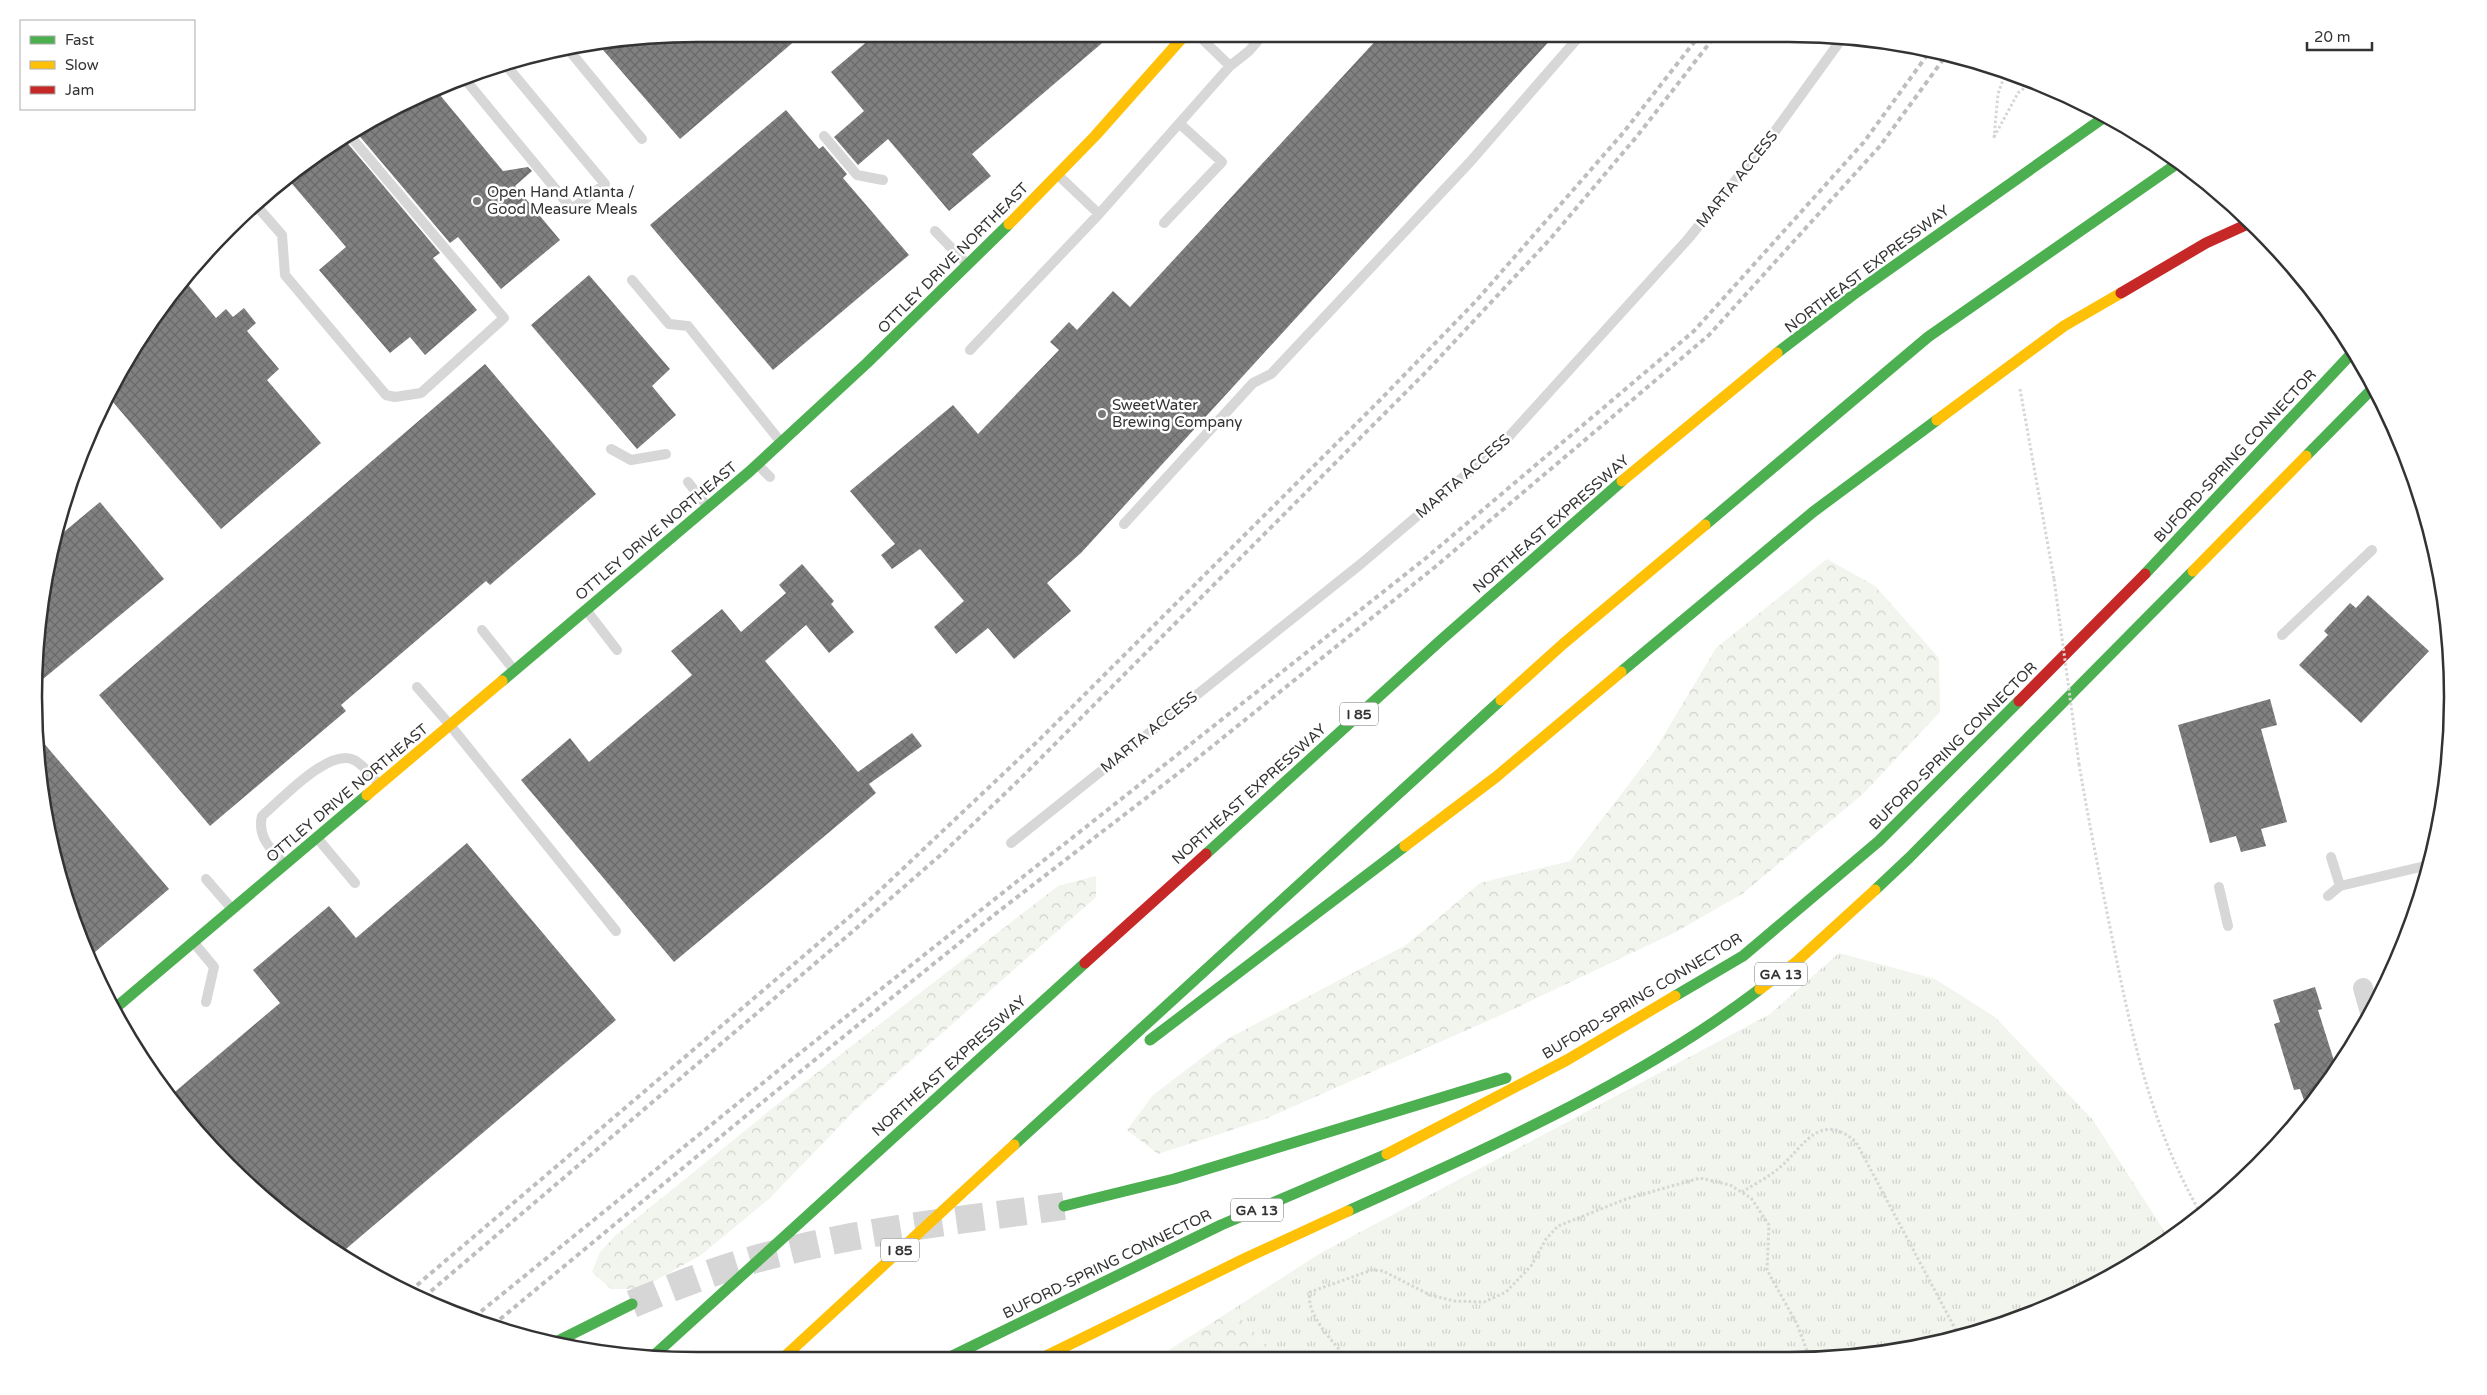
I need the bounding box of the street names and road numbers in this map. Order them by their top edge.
street label: MARTA ACCESS [1692,127,1782,231]
street label: OTTLEY DRIVE NORTHEAST [874,179,1032,337]
street label: NORTHEAST EXPRESSWAY [1781,201,1953,337]
street label: BUFORD-SPRING CONNECTOR [2150,366,2320,546]
street label: MARTA ACCESS [1412,430,1514,522]
street label: NORTHEAST EXPRESSWAY [1469,451,1633,597]
street label: OTTLEY DRIVE NORTHEAST [571,458,741,604]
street label: BUFORD-SPRING CONNECTOR [1865,658,2041,834]
street label: MARTA ACCESS [1097,687,1201,777]
road number: I 85 [1340,702,1378,726]
street label: OTTLEY DRIVE NORTHEAST [262,720,432,866]
street label: NORTHEAST EXPRESSWAY [1168,720,1330,868]
street label: BUFORD-SPRING CONNECTOR [1539,929,1745,1063]
road number: GA 13 [1755,962,1807,986]
street label: NORTHEAST EXPRESSWAY [868,992,1030,1140]
road number: GA 13 [1231,1198,1283,1222]
street label: BUFORD-SPRING CONNECTOR [1000,1205,1214,1323]
road number: I 85 [881,1238,919,1262]

